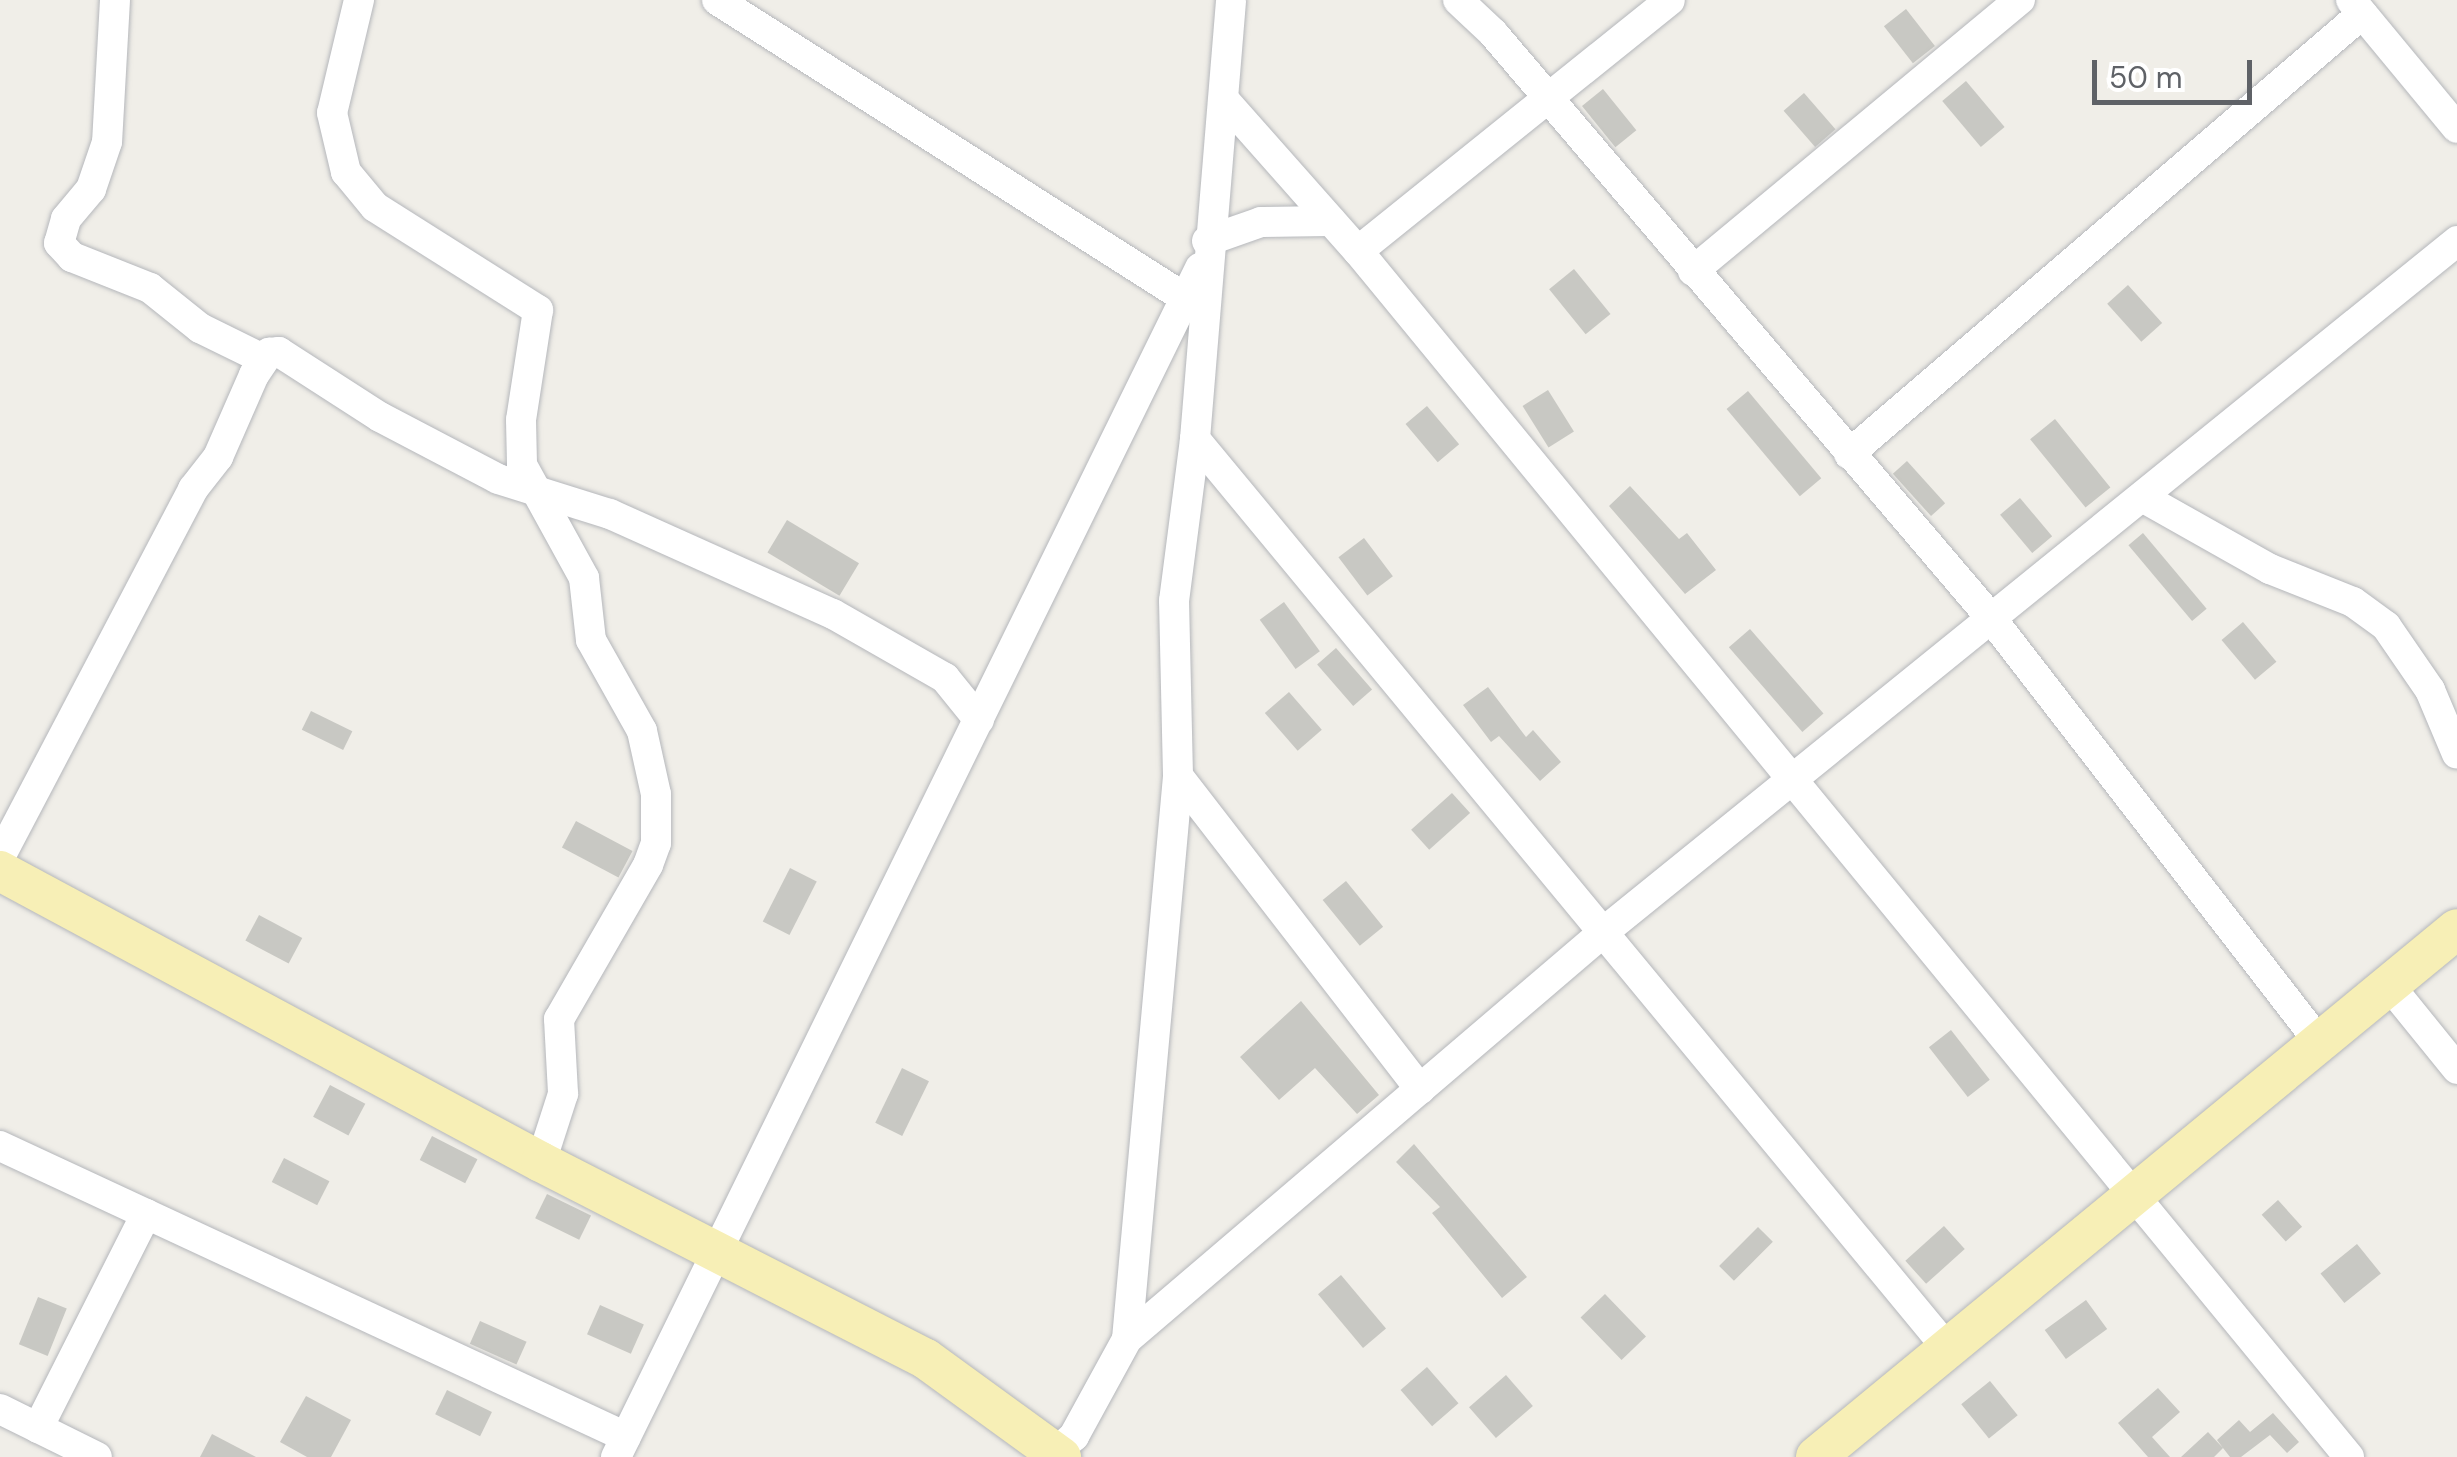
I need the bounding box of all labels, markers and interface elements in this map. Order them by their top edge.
scale bar [2097,40,2257,102]
text: 50 m [2109,58,2183,97]

